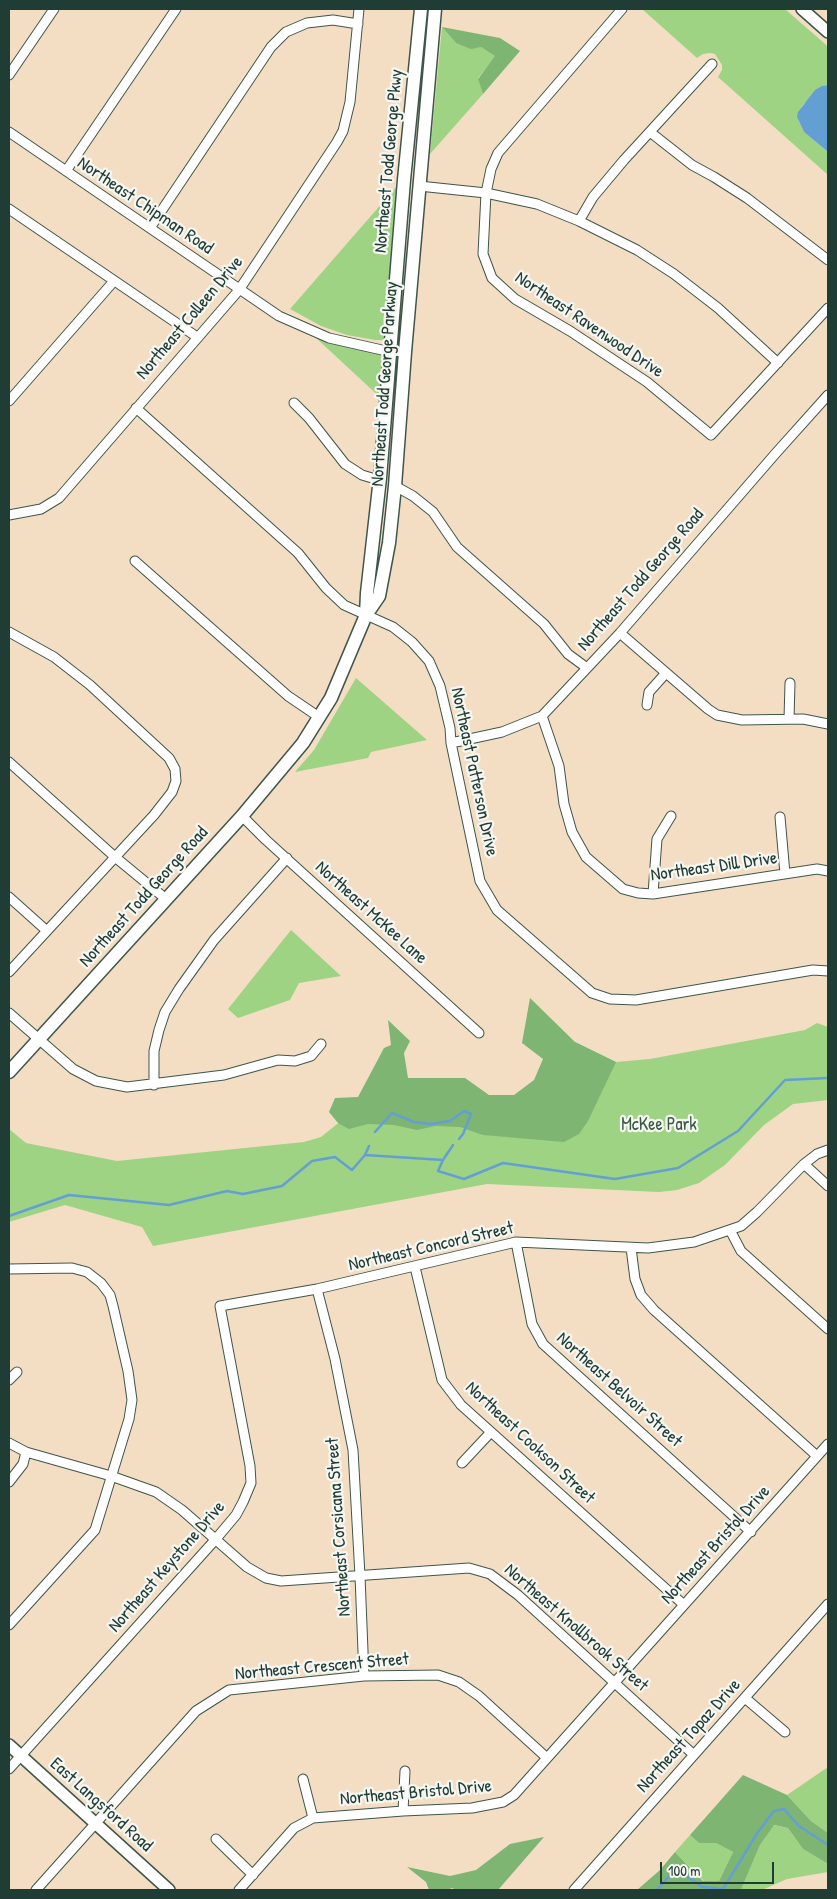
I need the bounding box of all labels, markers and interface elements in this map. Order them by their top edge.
street label: Northeast Todd George Pkwy [370,68,408,254]
street label: Northeast Chipman Road [73,153,217,259]
street label: Northeast Colleen Drive [132,252,248,384]
street label: Northeast Ravenwood Drive [511,267,667,383]
street label: Northeast Todd George Parkway [367,281,403,487]
street label: Northeast Todd George Road [573,504,709,656]
street label: Northeast Patterson Drive [446,686,502,858]
street label: Northeast Todd George Road [75,822,213,972]
street label: Northeast Dill Drive [649,847,779,887]
street label: Northeast McKee Lane [310,857,432,969]
park label: McKee Park [621,1114,697,1136]
street label: Northeast Concord Street [346,1218,516,1276]
street label: Northeast Belvoir Street [552,1328,686,1452]
street label: Northeast Cookson Street [461,1377,599,1509]
street label: Northeast Corsicana Street [322,1437,356,1617]
street label: Northeast Bristol Drive [657,1481,775,1609]
street label: Northeast Keystone Drive [104,1497,230,1637]
street label: Northeast Knollbrook Street [500,1560,652,1696]
street label: Northeast Crescent Street [234,1649,410,1685]
street label: Northeast Topaz Drive [632,1675,746,1797]
street label: East Langsford Road [45,1753,157,1857]
street label: Northeast Bristol Drive [339,1776,493,1810]
scale bar [662,1852,776,1884]
text: 100 m [668,1860,701,1881]

